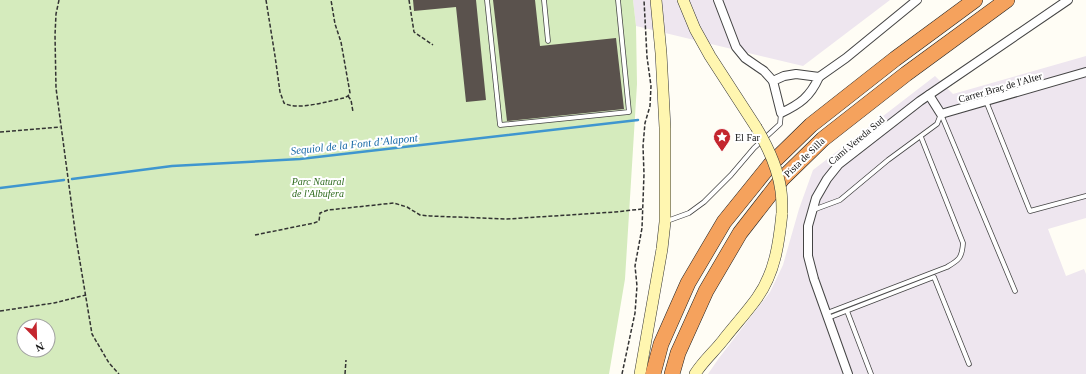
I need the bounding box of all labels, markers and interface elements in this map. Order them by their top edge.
street label: Carrer Braç de l'Alter [957,70,1044,105]
street label: Camí Vereda Sud [826,114,887,167]
place icon: El Far [712,127,732,152]
water label: Sequiol de la Font d’Alapont [290,131,419,157]
place label: El Far [735,132,760,143]
street label: Pista de Silla [782,135,827,179]
park label: Parc Natural de l'Albufera [291,176,345,199]
north arrow [16,318,56,358]
text: N [34,340,46,354]

